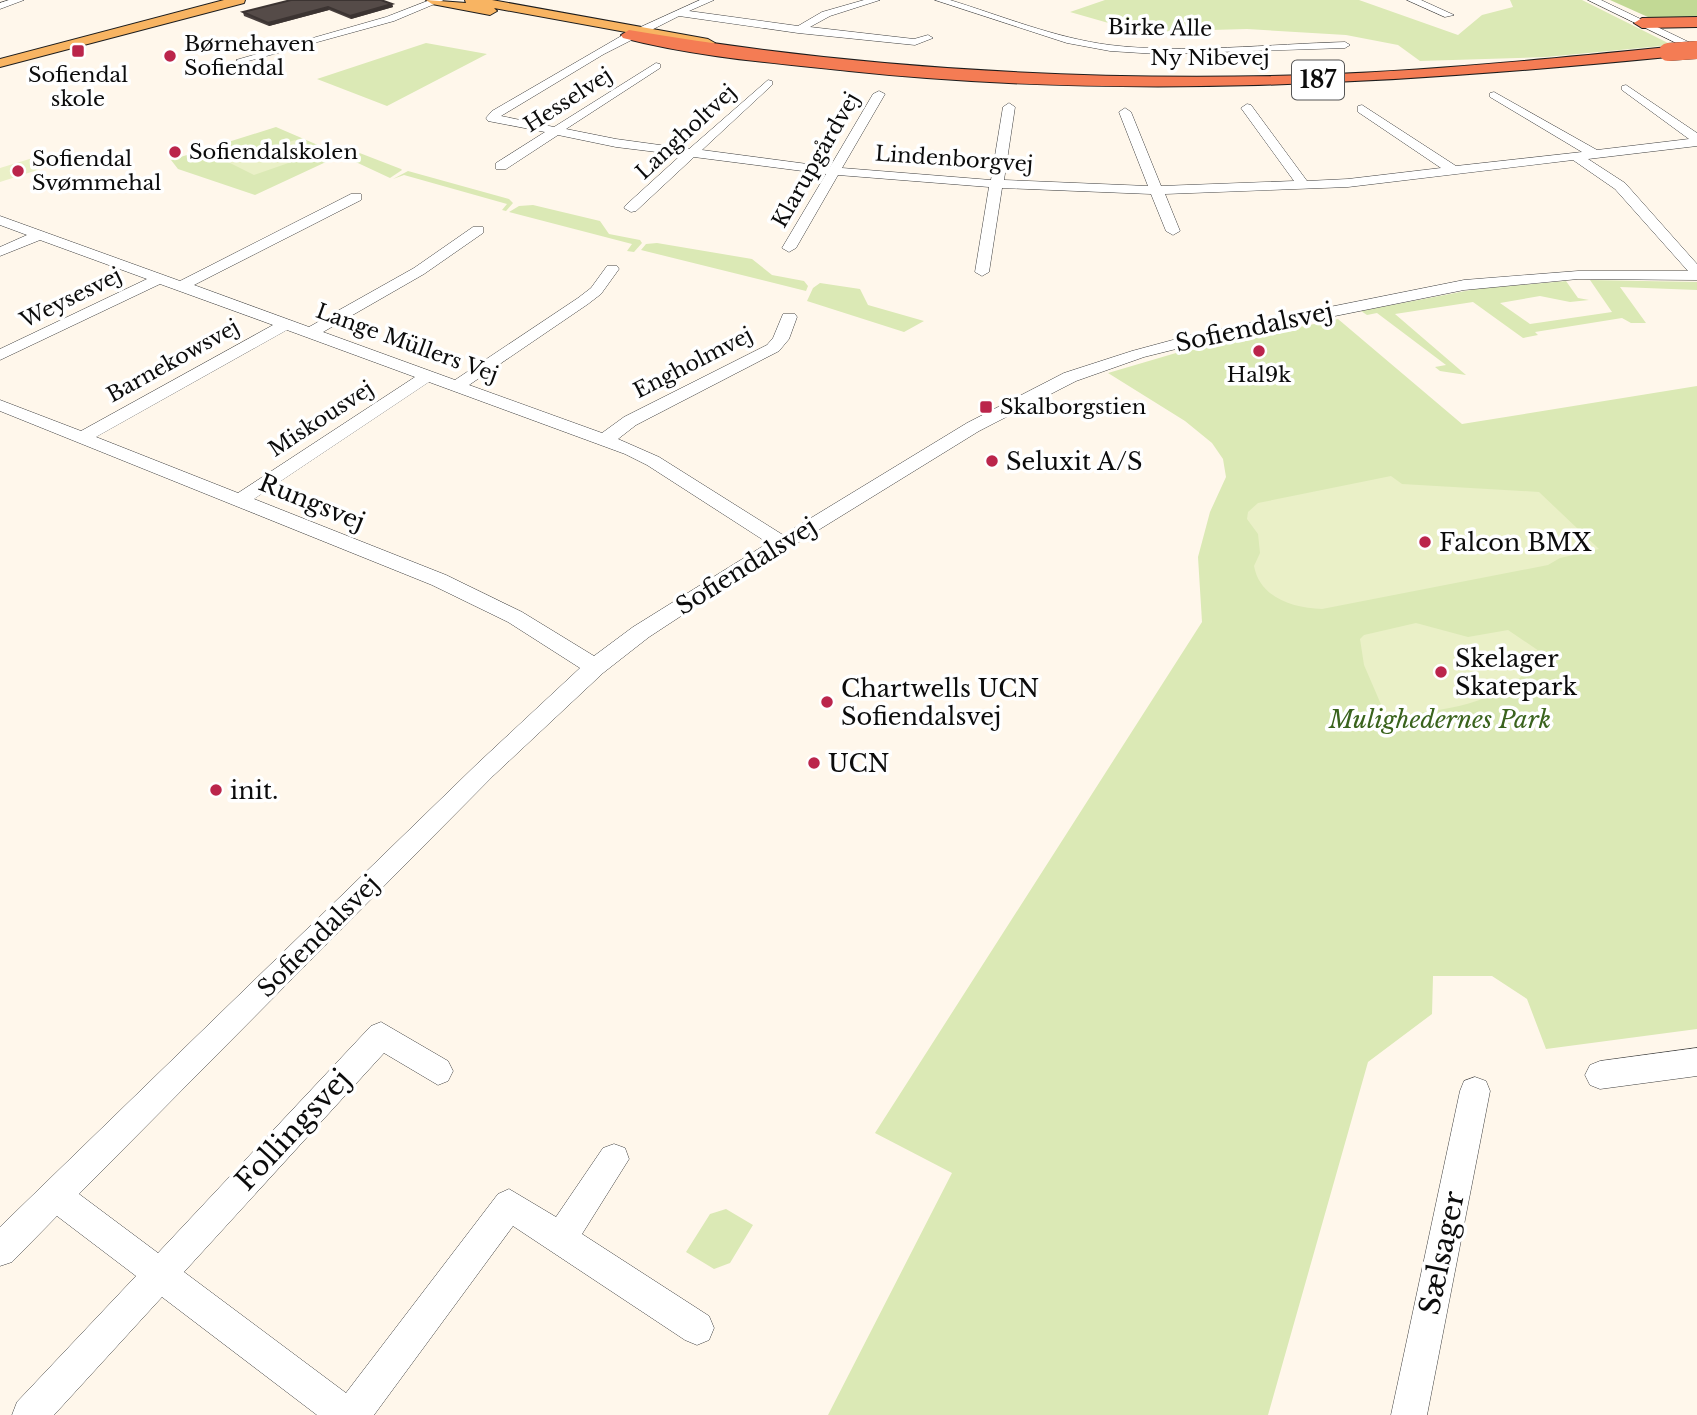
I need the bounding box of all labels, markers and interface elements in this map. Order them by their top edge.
street label: Birke Alle [1107,14,1213,42]
place label: Børnehaven Sofiendal [184,31,315,81]
marker: Sofiendal skole [70,43,86,59]
street label: Ny Nibevej [1150,45,1270,71]
marker: Børnehaven Sofiendal [162,48,178,64]
road number: 187 [1292,60,1344,100]
place label: Sofiendal skole [28,62,128,112]
street label: Hesselvej [519,62,617,138]
street label: Langholtvej [630,79,742,185]
street label: Klarupgårdvej [767,88,865,232]
place label: Sofiendalskolen [189,139,358,165]
street label: Lindenborgvej [874,141,1034,177]
marker: Sofiendalskolen [167,144,183,160]
place label: Sofiendal Svømmehal [32,146,161,196]
marker: Sofiendal Svømmehal [10,163,26,179]
street label: Weysesvej [15,262,126,334]
street label: Sofiendalsvej [1173,296,1335,358]
street label: Lange Müllers Vej [312,298,502,388]
street label: Barnekowsvej [102,314,244,408]
street label: Engholmvej [629,322,757,404]
marker: Hal9k [1251,343,1267,359]
place label: Hal9k [1227,362,1291,388]
street label: Miskousvej [264,376,378,462]
place label: Skalborgstien [1000,394,1146,420]
marker: Skalborgstien [978,399,994,415]
place label: Seluxit A/S [1006,447,1143,476]
marker: Seluxit A/S [984,453,1000,469]
street label: Rungsvej [255,468,369,536]
street label: Sofiendalsvej [670,511,822,621]
place label: Falcon BMX [1439,528,1592,557]
marker: Falcon BMX [1417,534,1433,550]
place label: Skelager Skatepark [1455,644,1577,701]
marker: Skelager Skatepark [1433,664,1449,680]
place label: Chartwells UCN Sofiendalsvej [841,674,1039,731]
marker: Chartwells UCN Sofiendalsvej [819,694,835,710]
park label: Mulighedernes Park [1328,705,1551,734]
place label: UCN [828,749,889,778]
marker: UCN [806,755,822,771]
place label: init. [230,776,278,805]
marker: init. [208,782,224,798]
street label: Sofiendalsvej [251,869,385,1003]
street label: Follingsvej [228,1062,358,1198]
street label: Sælsager [1412,1187,1472,1318]

